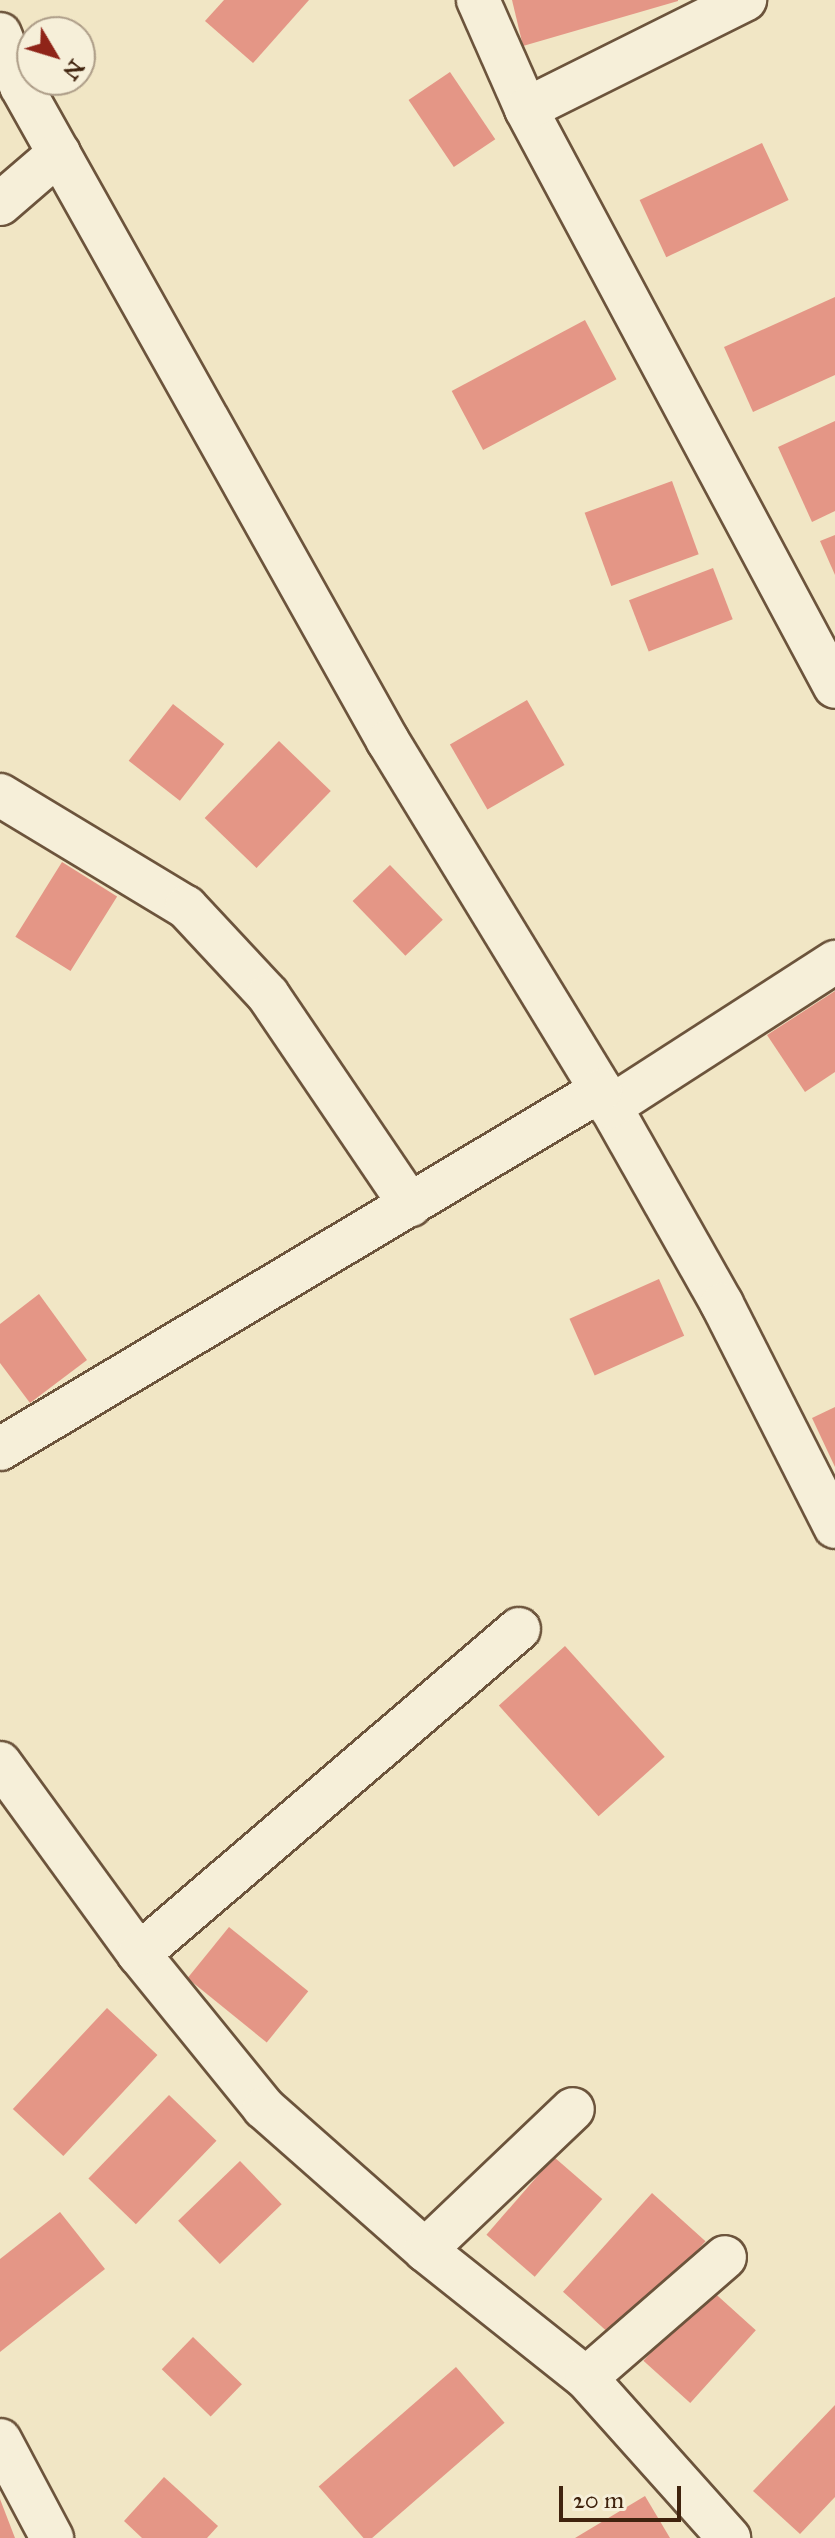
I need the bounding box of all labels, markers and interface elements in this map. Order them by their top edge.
north arrow [16,16,96,96]
text: N [57,54,90,86]
scale bar [563,2470,685,2520]
text: 20 m [573,2485,624,2515]

